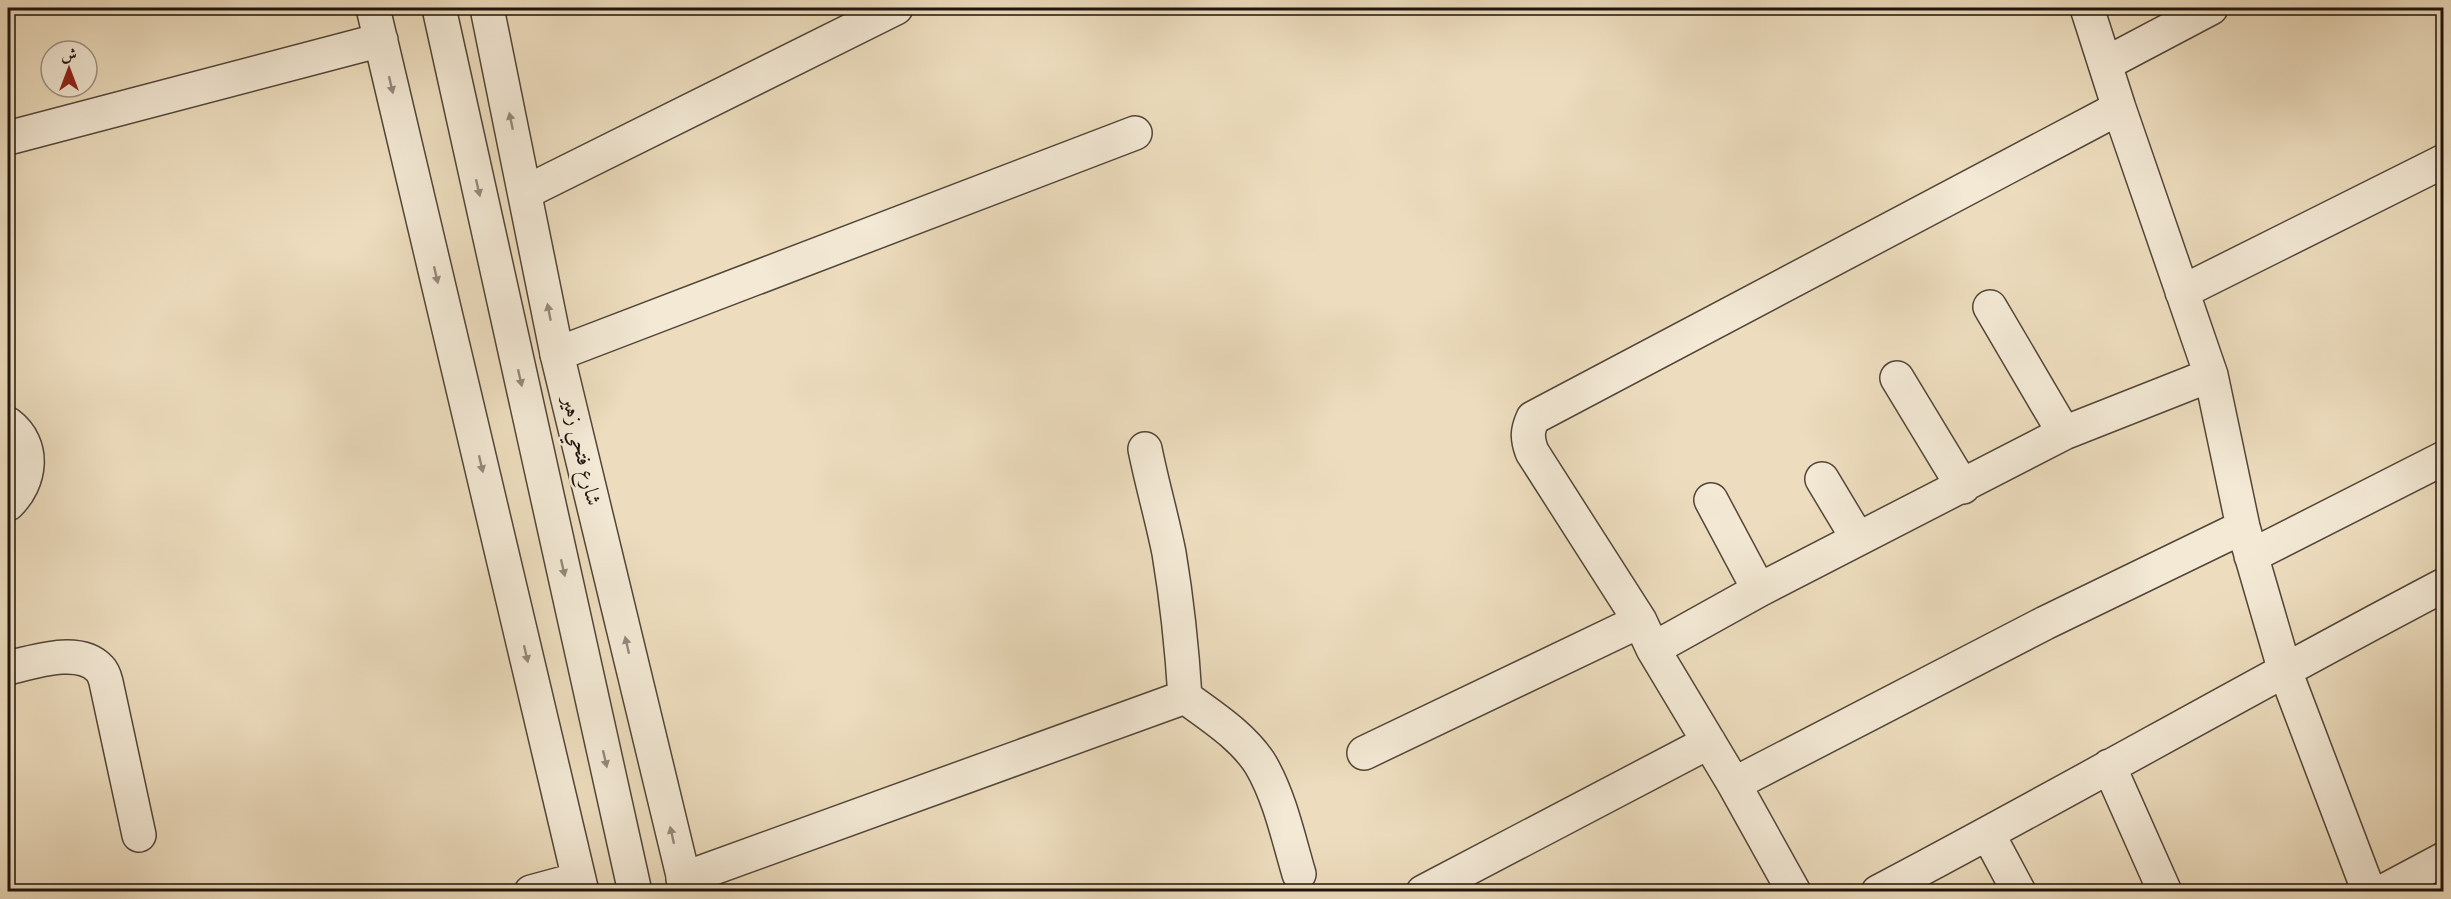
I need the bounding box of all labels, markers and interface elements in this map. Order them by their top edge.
north arrow [39,39,99,99]
text: ش [61,45,77,65]
one-way arrow [387,76,397,94]
one-way arrow [506,111,515,130]
one-way arrow [474,178,483,197]
one-way arrow [432,265,442,284]
one-way arrow [544,302,553,321]
one-way arrow [516,369,526,387]
street label: شارع فتحي زهير [550,392,606,509]
one-way arrow [477,455,487,474]
one-way arrow [559,559,568,578]
one-way arrow [622,636,632,654]
one-way arrow [522,645,532,663]
one-way arrow [601,749,610,768]
one-way arrow [667,826,677,844]

